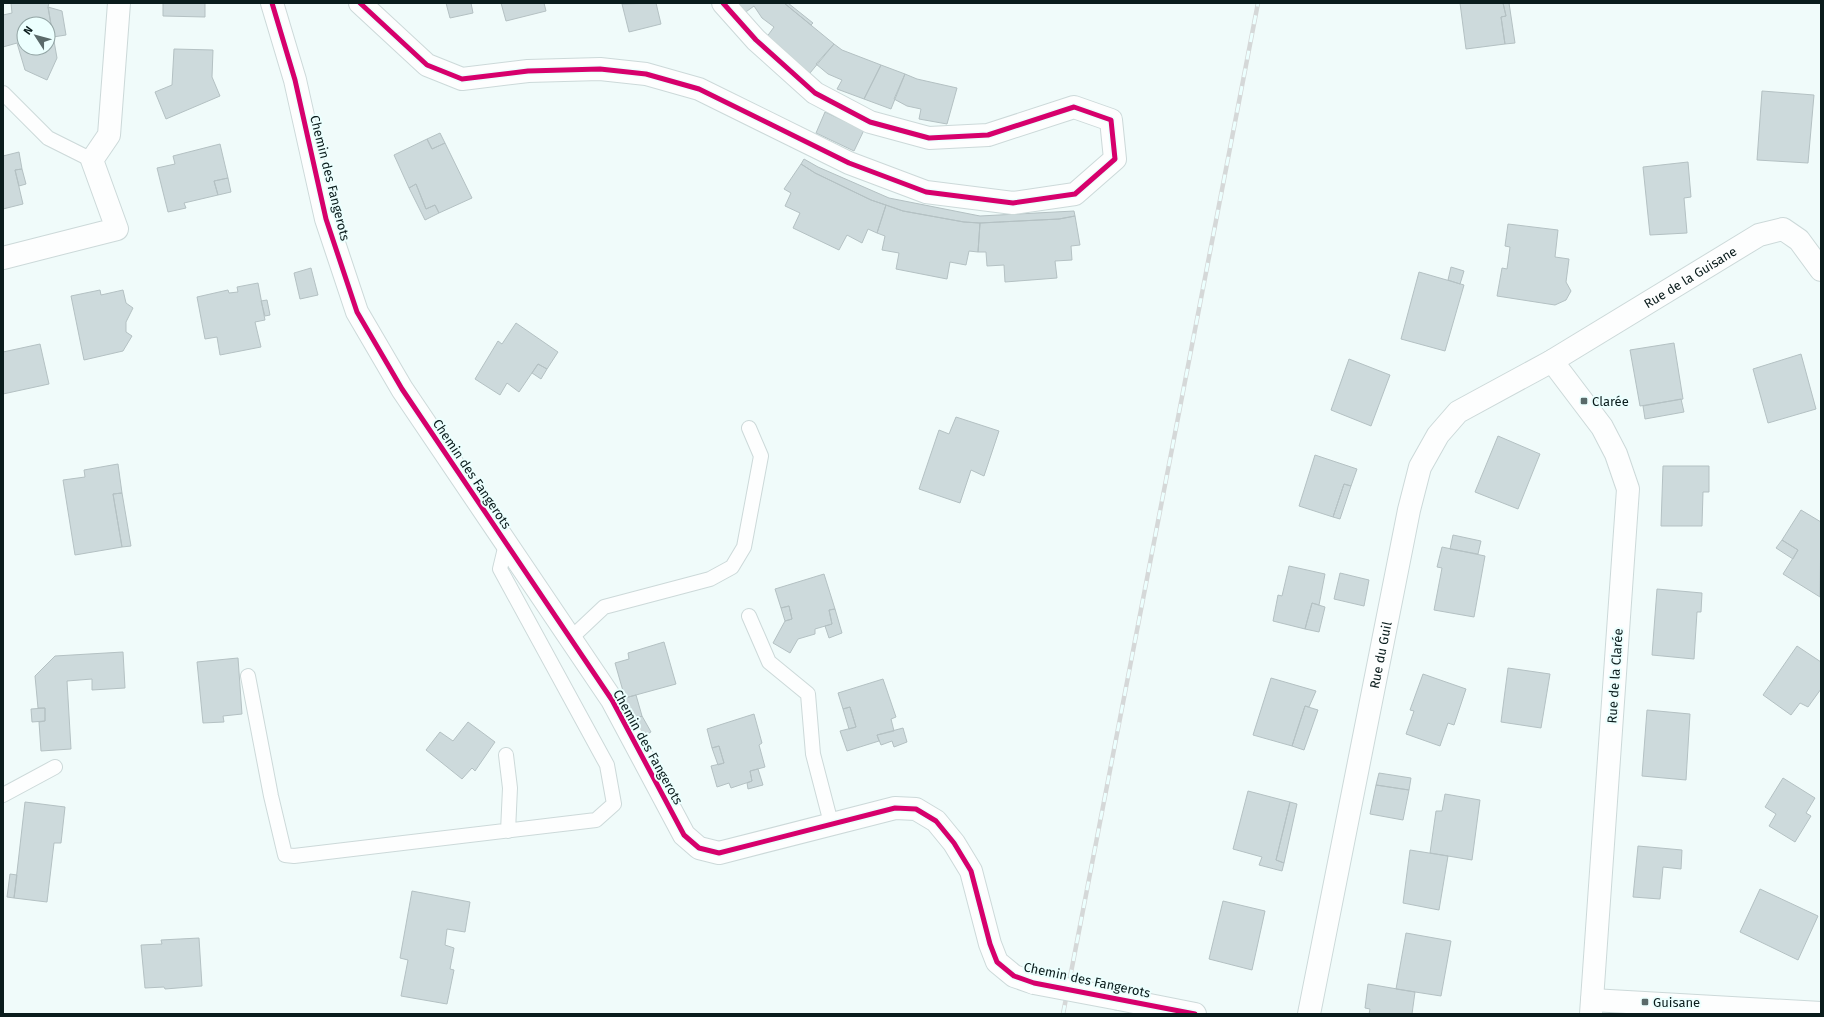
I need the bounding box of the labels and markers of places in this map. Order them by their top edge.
place label: Clarée [1592,394,1629,409]
marker: Clarée [1579,396,1589,406]
place label: Guisane [1653,995,1700,1010]
marker: Guisane [1640,997,1650,1007]

